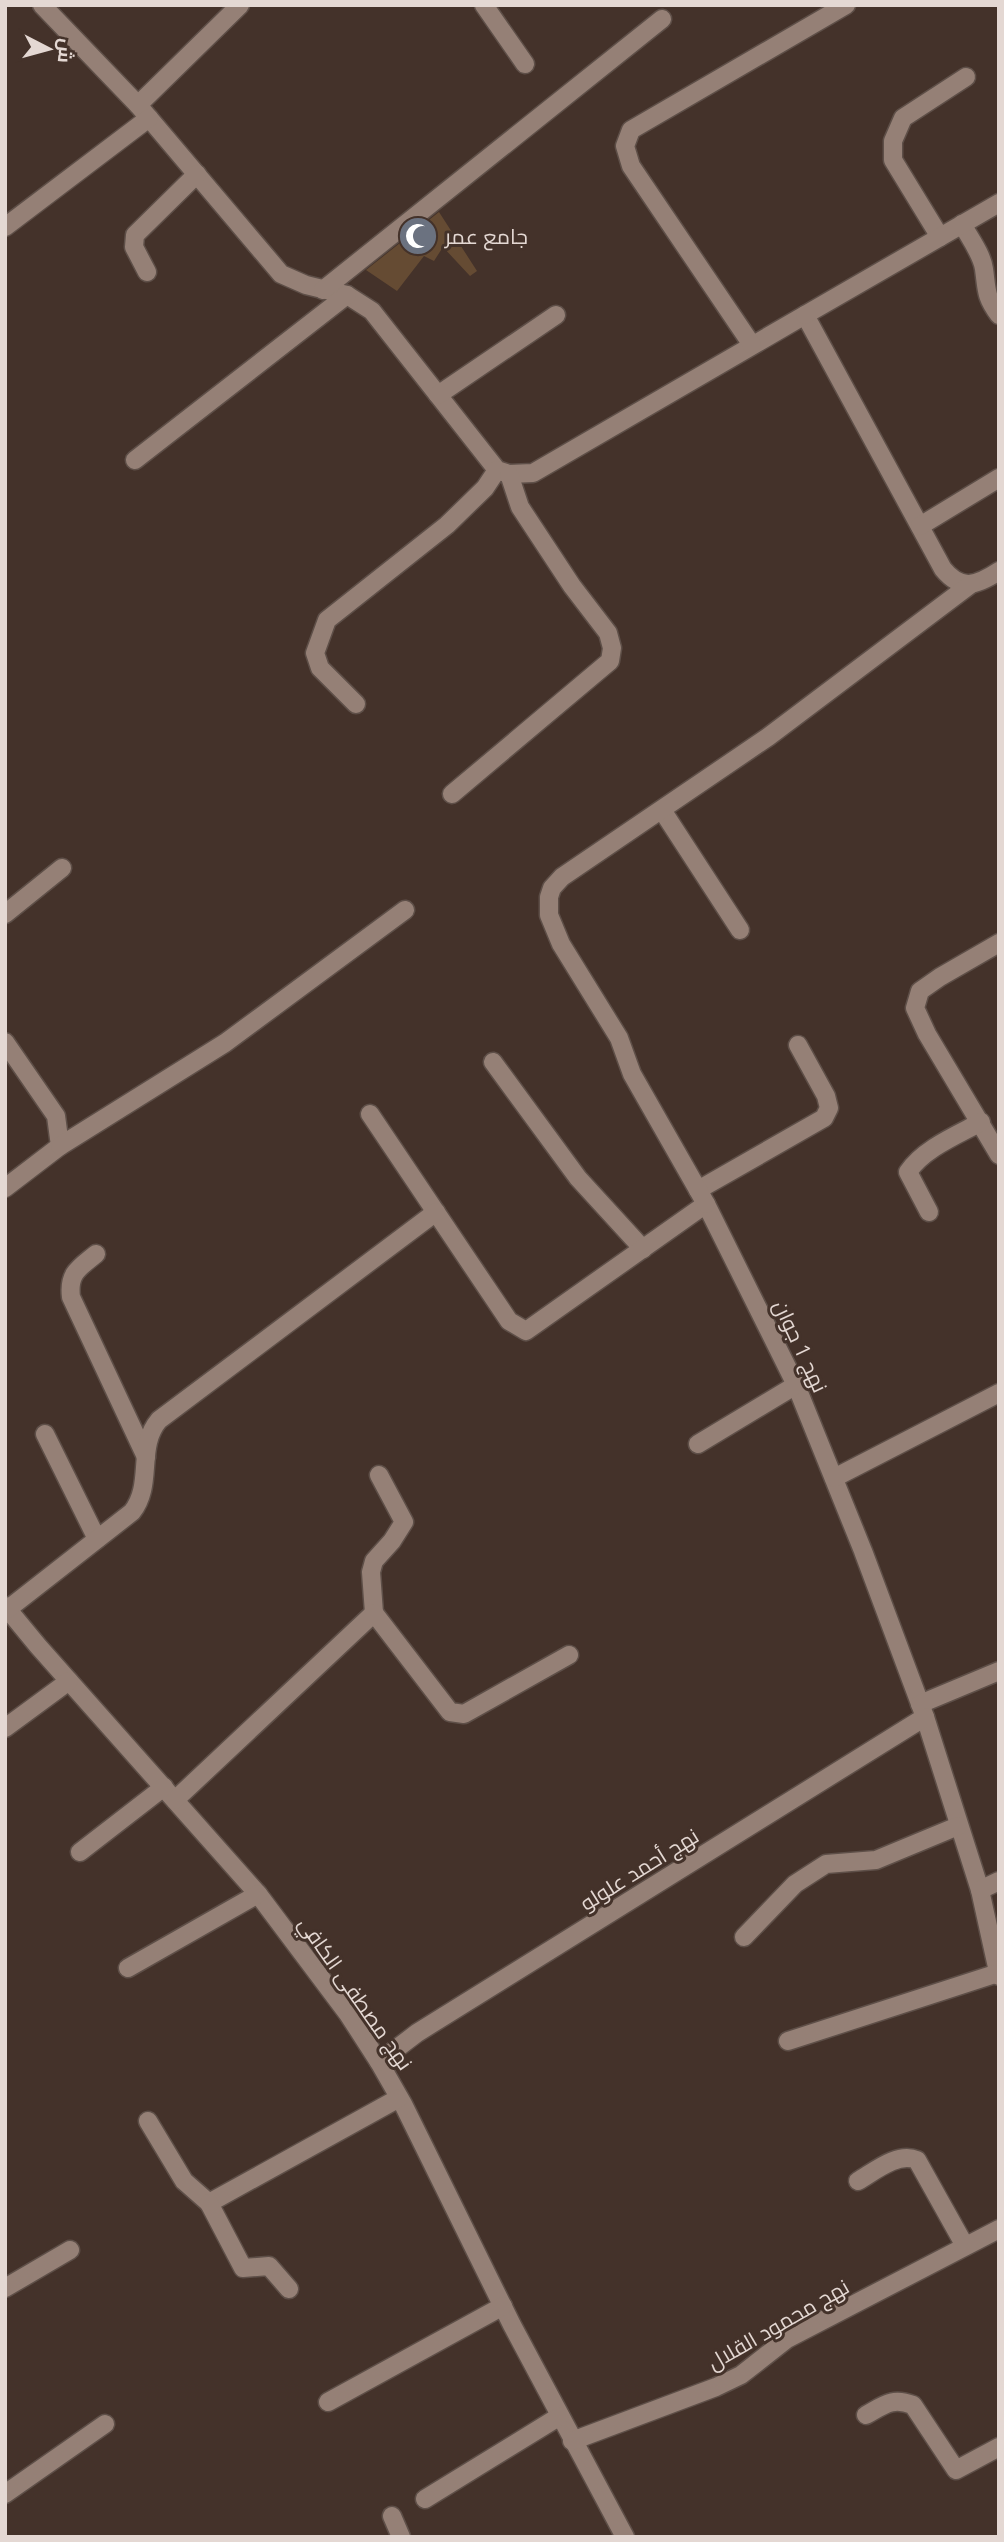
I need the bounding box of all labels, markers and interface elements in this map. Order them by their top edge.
north arrow [14,14,84,84]
text: ش [52,37,80,64]
mosque icon: جامع عمر [397,215,439,257]
place label: جامع عمر [444,222,528,251]
street label: نهج 1 جوان [766,1295,835,1397]
street label: نهج أحمد علولو [574,1821,704,1918]
street label: نهج مصطفى الكافي [290,1911,419,2077]
street label: نهج محمود القلال [702,2272,854,2377]

